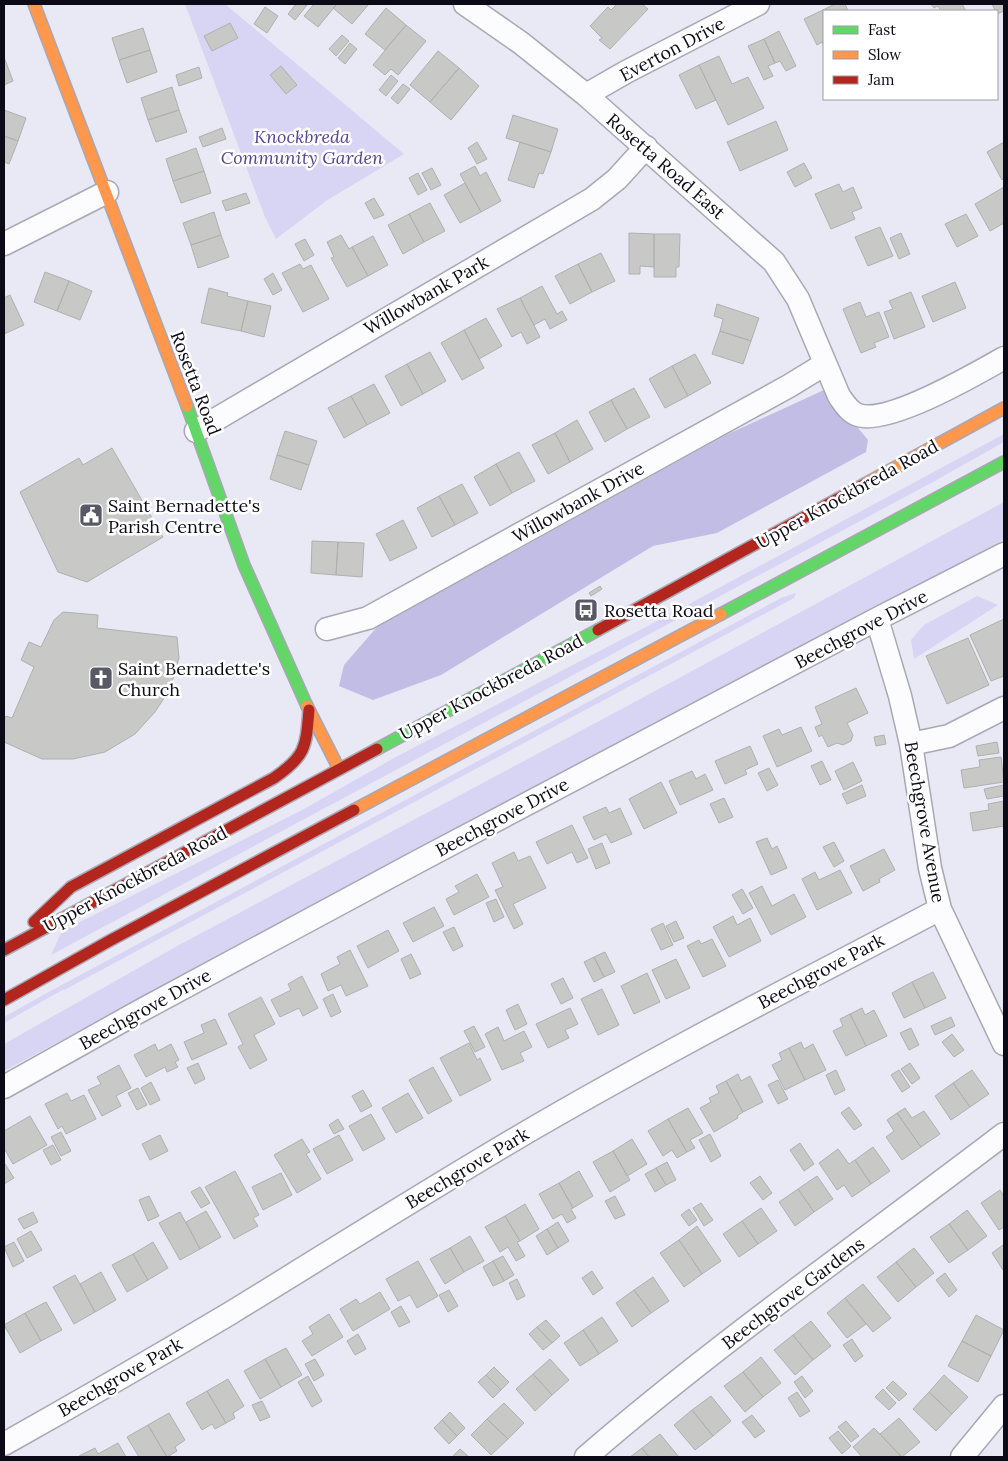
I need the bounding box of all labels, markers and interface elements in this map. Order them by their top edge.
legend [823,10,998,100]
street label: Everton Drive [615,12,729,86]
text: Fast [868,20,896,39]
text: Slow [868,45,901,64]
text: Jam [867,70,895,89]
street label: Rosetta Road East [602,108,730,224]
park label: Knockbreda Community Garden [221,125,383,169]
street label: Willowbank Park [360,250,493,340]
street label: Rosetta Road [166,328,226,438]
street label: Upper Knockbreda Road [752,434,942,554]
street label: Willowbank Drive [508,456,648,548]
place label: Saint Bernadette's Parish Centre [108,494,260,538]
public building icon: Saint Bernadette's Parish Centre [78,502,104,528]
street label: Beechgrove Drive [790,584,932,674]
bus stop icon: Rosetta Road [573,597,599,623]
place label: Rosetta Road [604,599,714,622]
street label: Upper Knockbreda Road [395,629,587,745]
place label: Saint Bernadette's Church [118,657,270,701]
church icon: Saint Bernadette's Church [88,665,114,691]
street label: Beechgrove Avenue [899,739,951,905]
street label: Beechgrove Drive [431,772,573,862]
street label: Upper Knockbreda Road [39,821,231,937]
street label: Beechgrove Park [754,928,888,1014]
street label: Beechgrove Drive [75,963,215,1055]
street label: Beechgrove Park [401,1122,533,1214]
street label: Beechgrove Gardens [717,1232,869,1354]
street label: Beechgrove Park [54,1332,187,1422]

